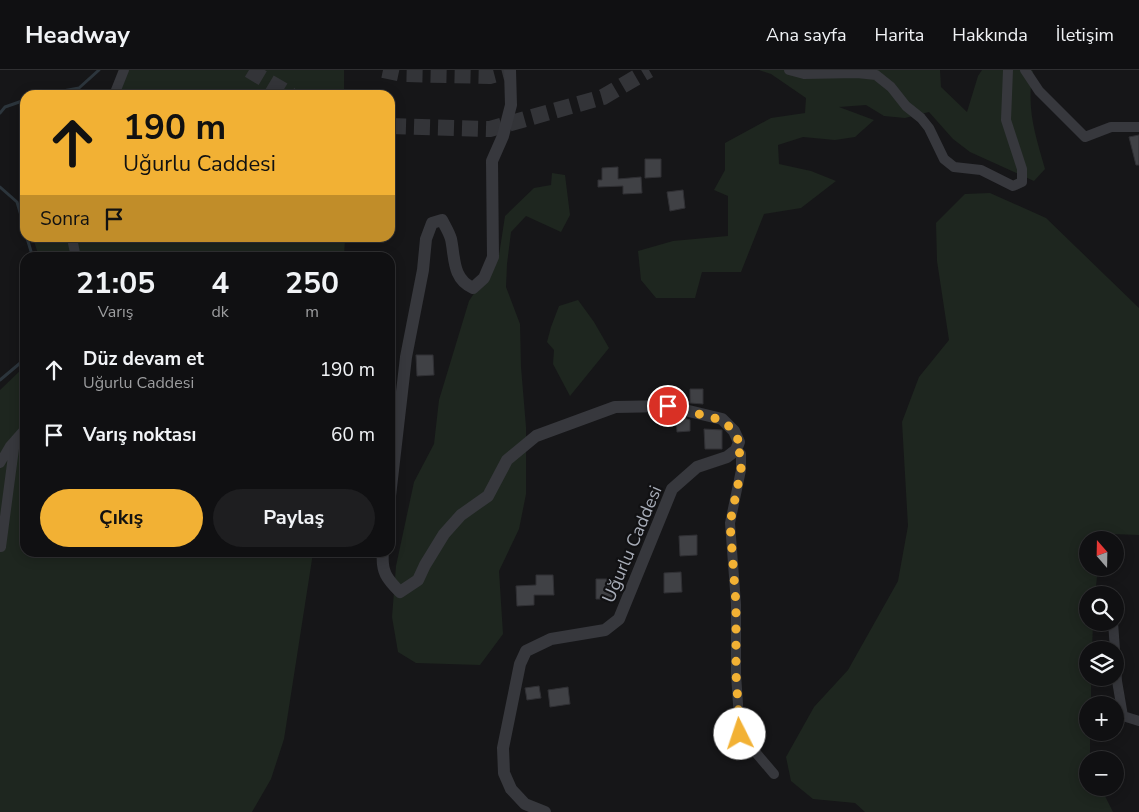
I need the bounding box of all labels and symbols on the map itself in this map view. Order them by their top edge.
pin [647,385,689,427]
street label: Uğurlu Caddesi [597,482,667,606]
north arrow [1079,531,1124,576]
position arrow [713,707,765,759]

